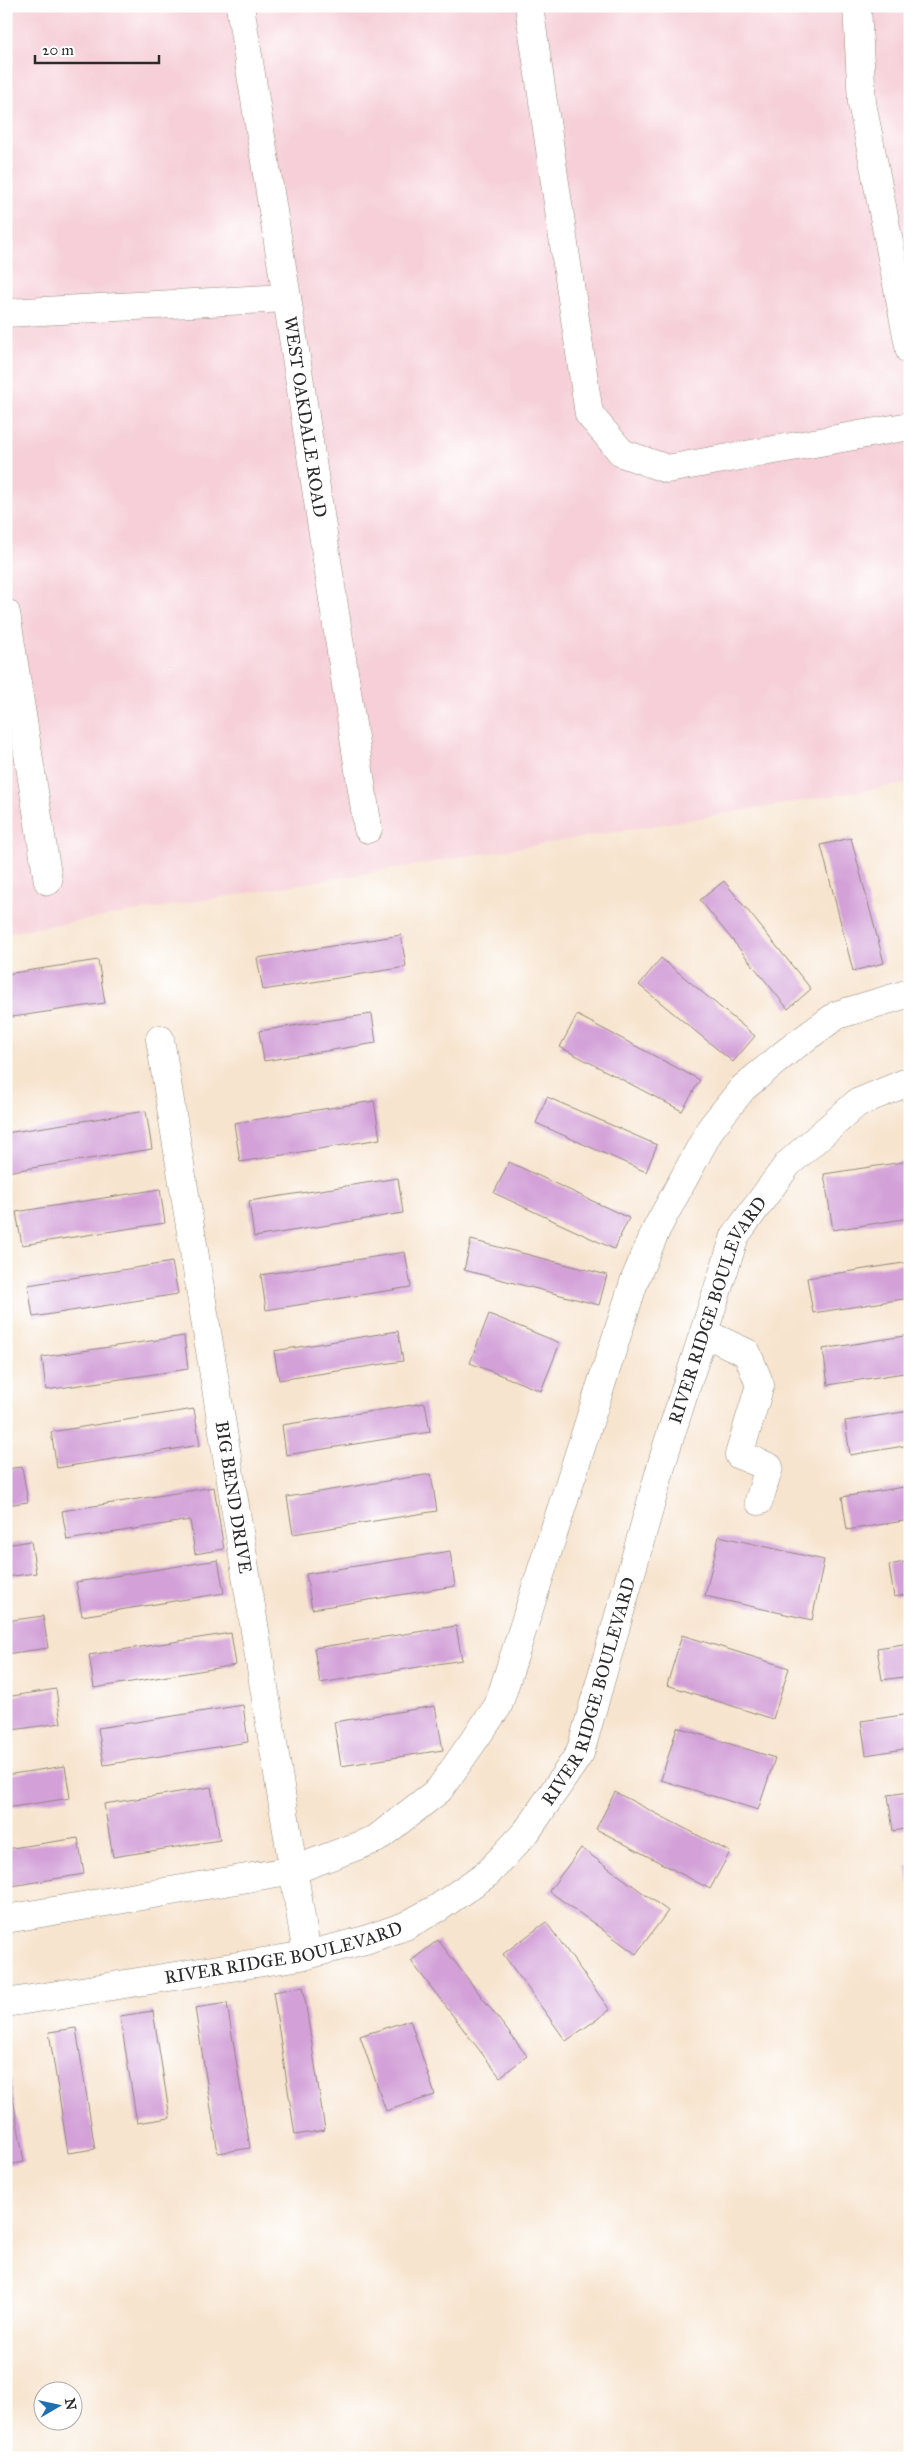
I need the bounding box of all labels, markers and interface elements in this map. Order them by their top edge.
scale bar [35,32,159,64]
text: 20 m [42,41,74,59]
street label: WEST OAKDALE ROAD [279,315,331,519]
street label: RIVER RIDGE BOULEVARD [664,1192,771,1426]
street label: BIG BEND DRIVE [210,1419,257,1575]
street label: RIVER RIDGE BOULEVARD [537,1575,640,1810]
street label: RIVER RIDGE BOULEVARD [163,1917,405,1989]
north arrow [32,2382,82,2432]
text: N [61,2397,80,2411]

